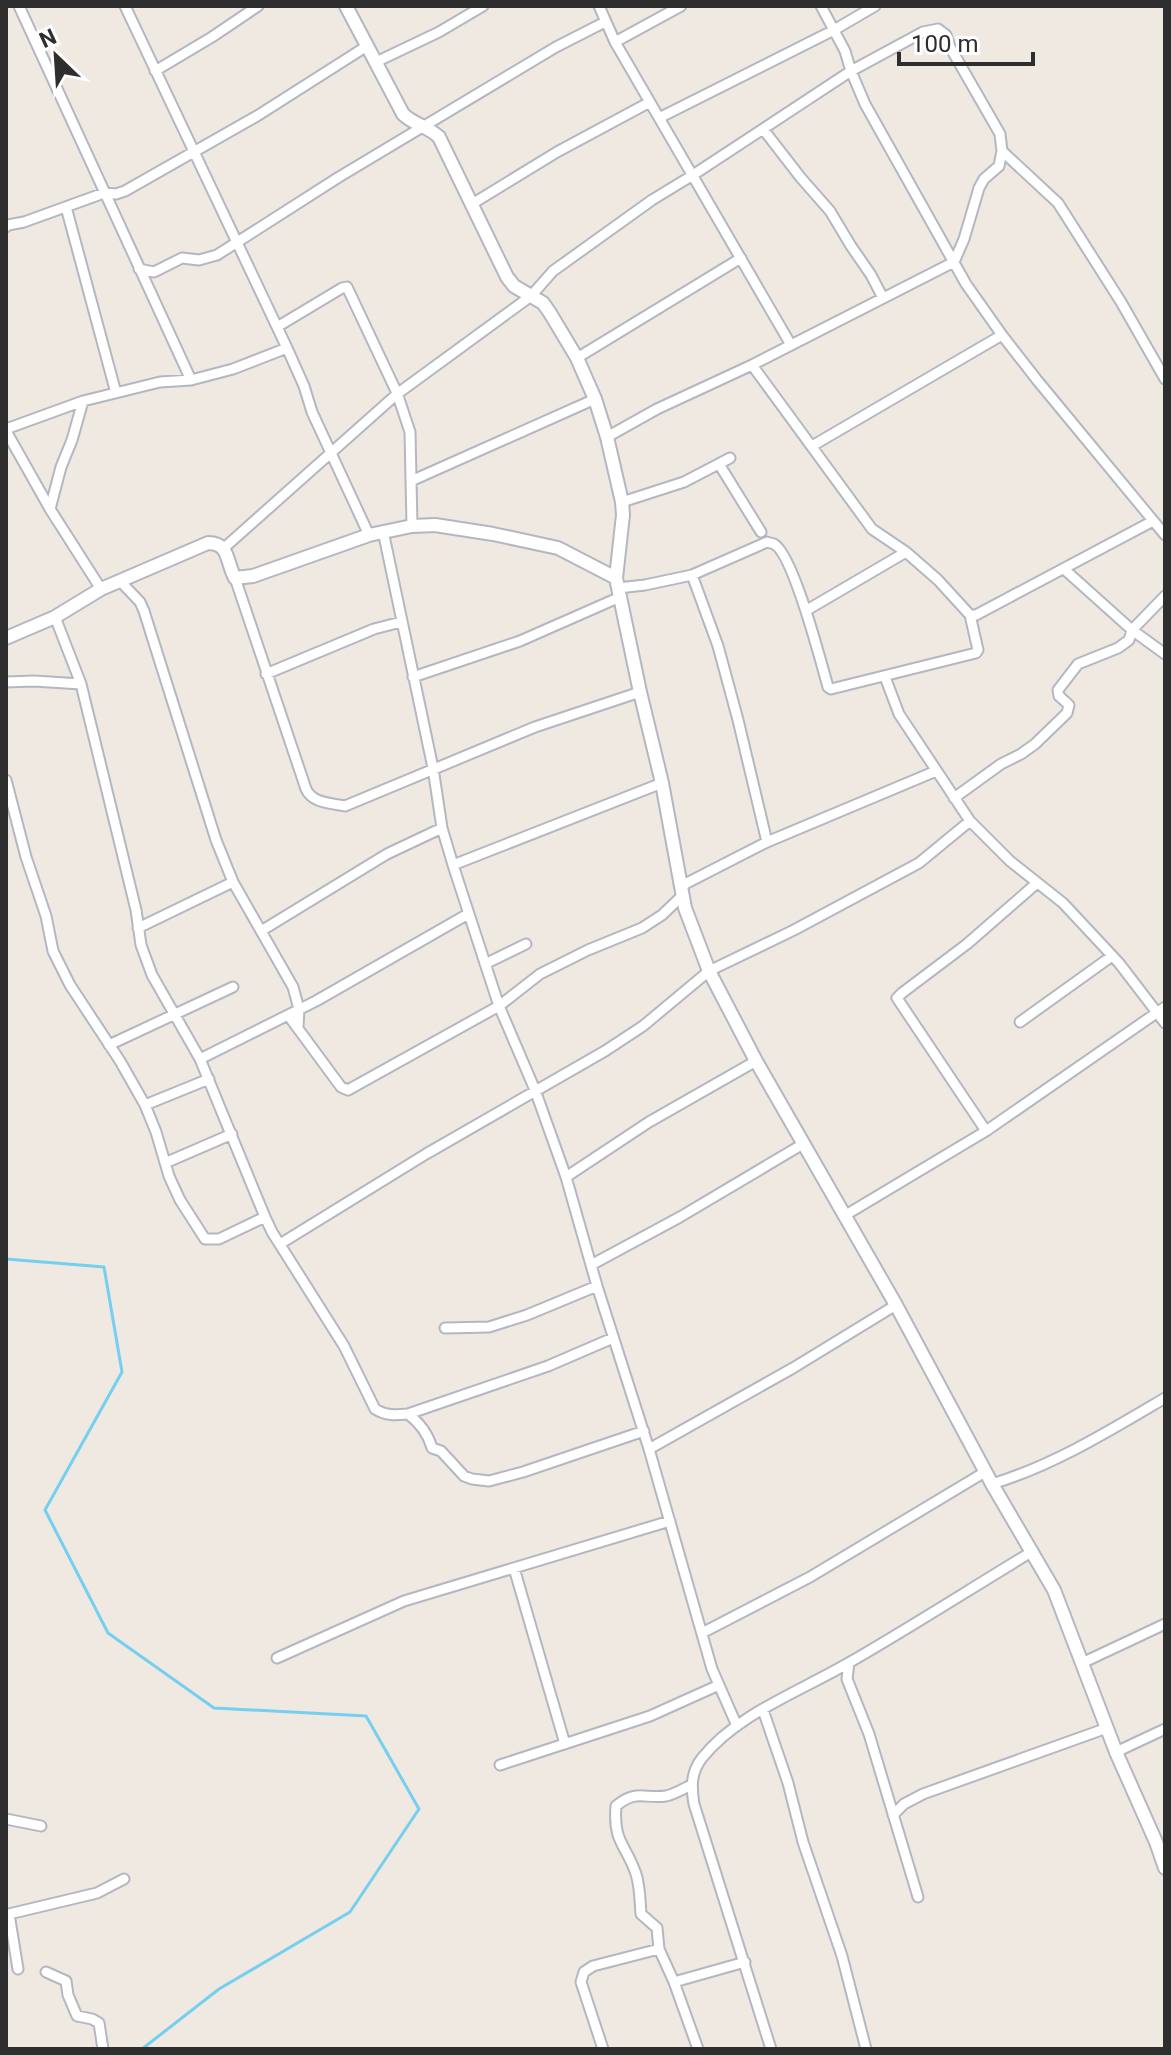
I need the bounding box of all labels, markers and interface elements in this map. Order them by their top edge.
north arrow [16,16,96,96]
scale bar [899,16,1033,66]
text: N [35,24,60,53]
text: 100 m [911,30,978,58]

